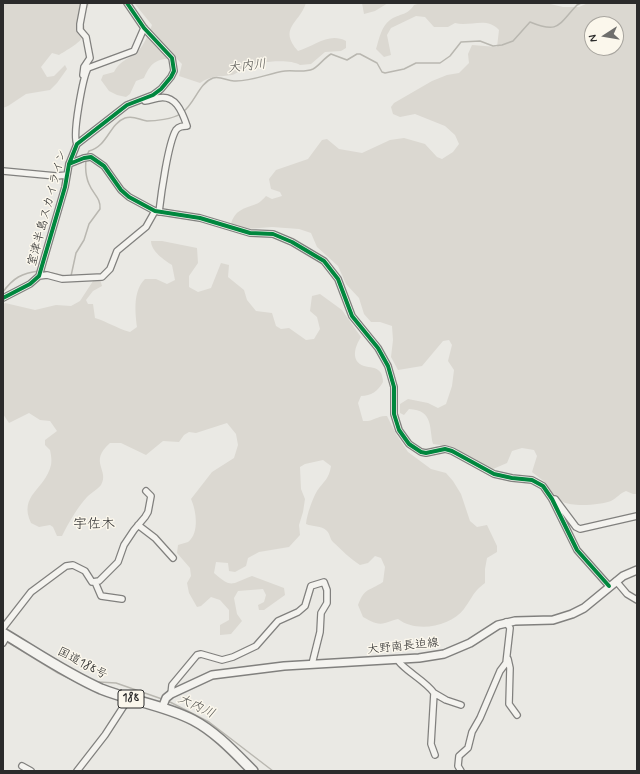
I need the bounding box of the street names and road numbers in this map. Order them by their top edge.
street label: 室津半島スカイライン [26,148,70,268]
street label: 大野南長迫線 [366,636,440,658]
street label: 国道188号 [55,645,109,683]
road number: 188 [118,690,144,708]

